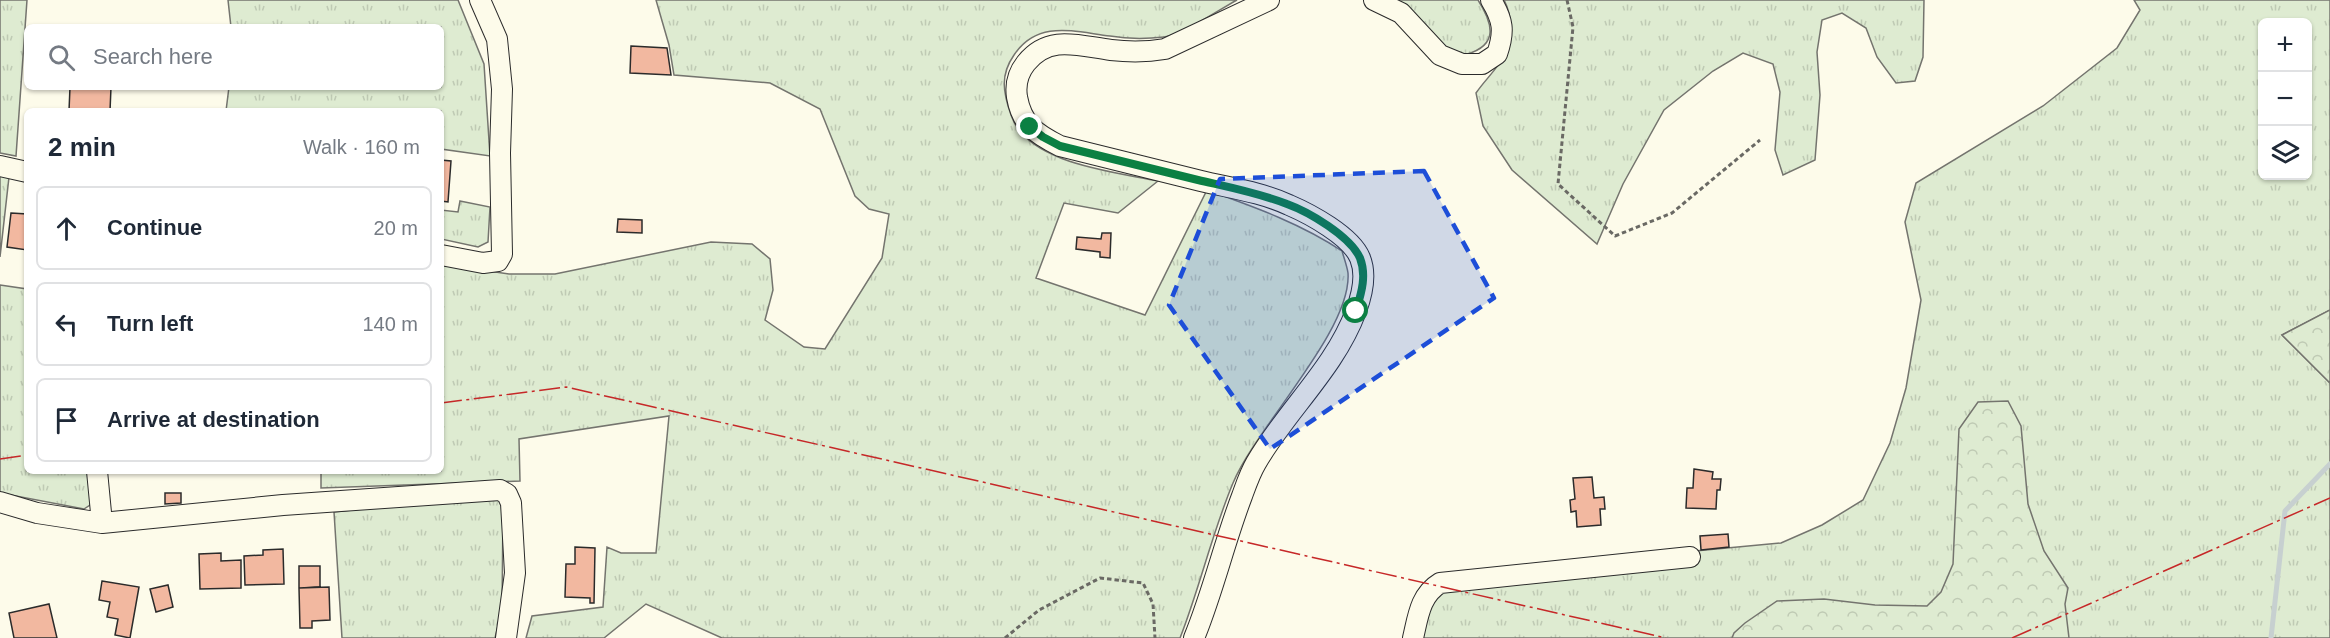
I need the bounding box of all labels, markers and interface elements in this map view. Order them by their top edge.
map controls [2258,18,2312,180]
button: + [2258,18,2312,72]
search box [24,24,444,90]
icon: search [45,41,78,74]
text: Search here [93,44,213,69]
button: − [2258,72,2312,126]
route end [1016,113,1042,139]
button: layers [2258,126,2312,180]
text: 2 min [48,132,116,162]
text: Walk · 160 m [303,136,420,158]
icon: ahead [50,212,83,245]
text: Continue [107,215,202,240]
text: 20 m [374,217,418,239]
route start [1342,297,1368,323]
icon: left [50,308,83,341]
text: Turn left [107,311,193,336]
text: 140 m [362,313,418,335]
icon: arrive [50,404,83,437]
text: Arrive at destination [107,407,320,432]

